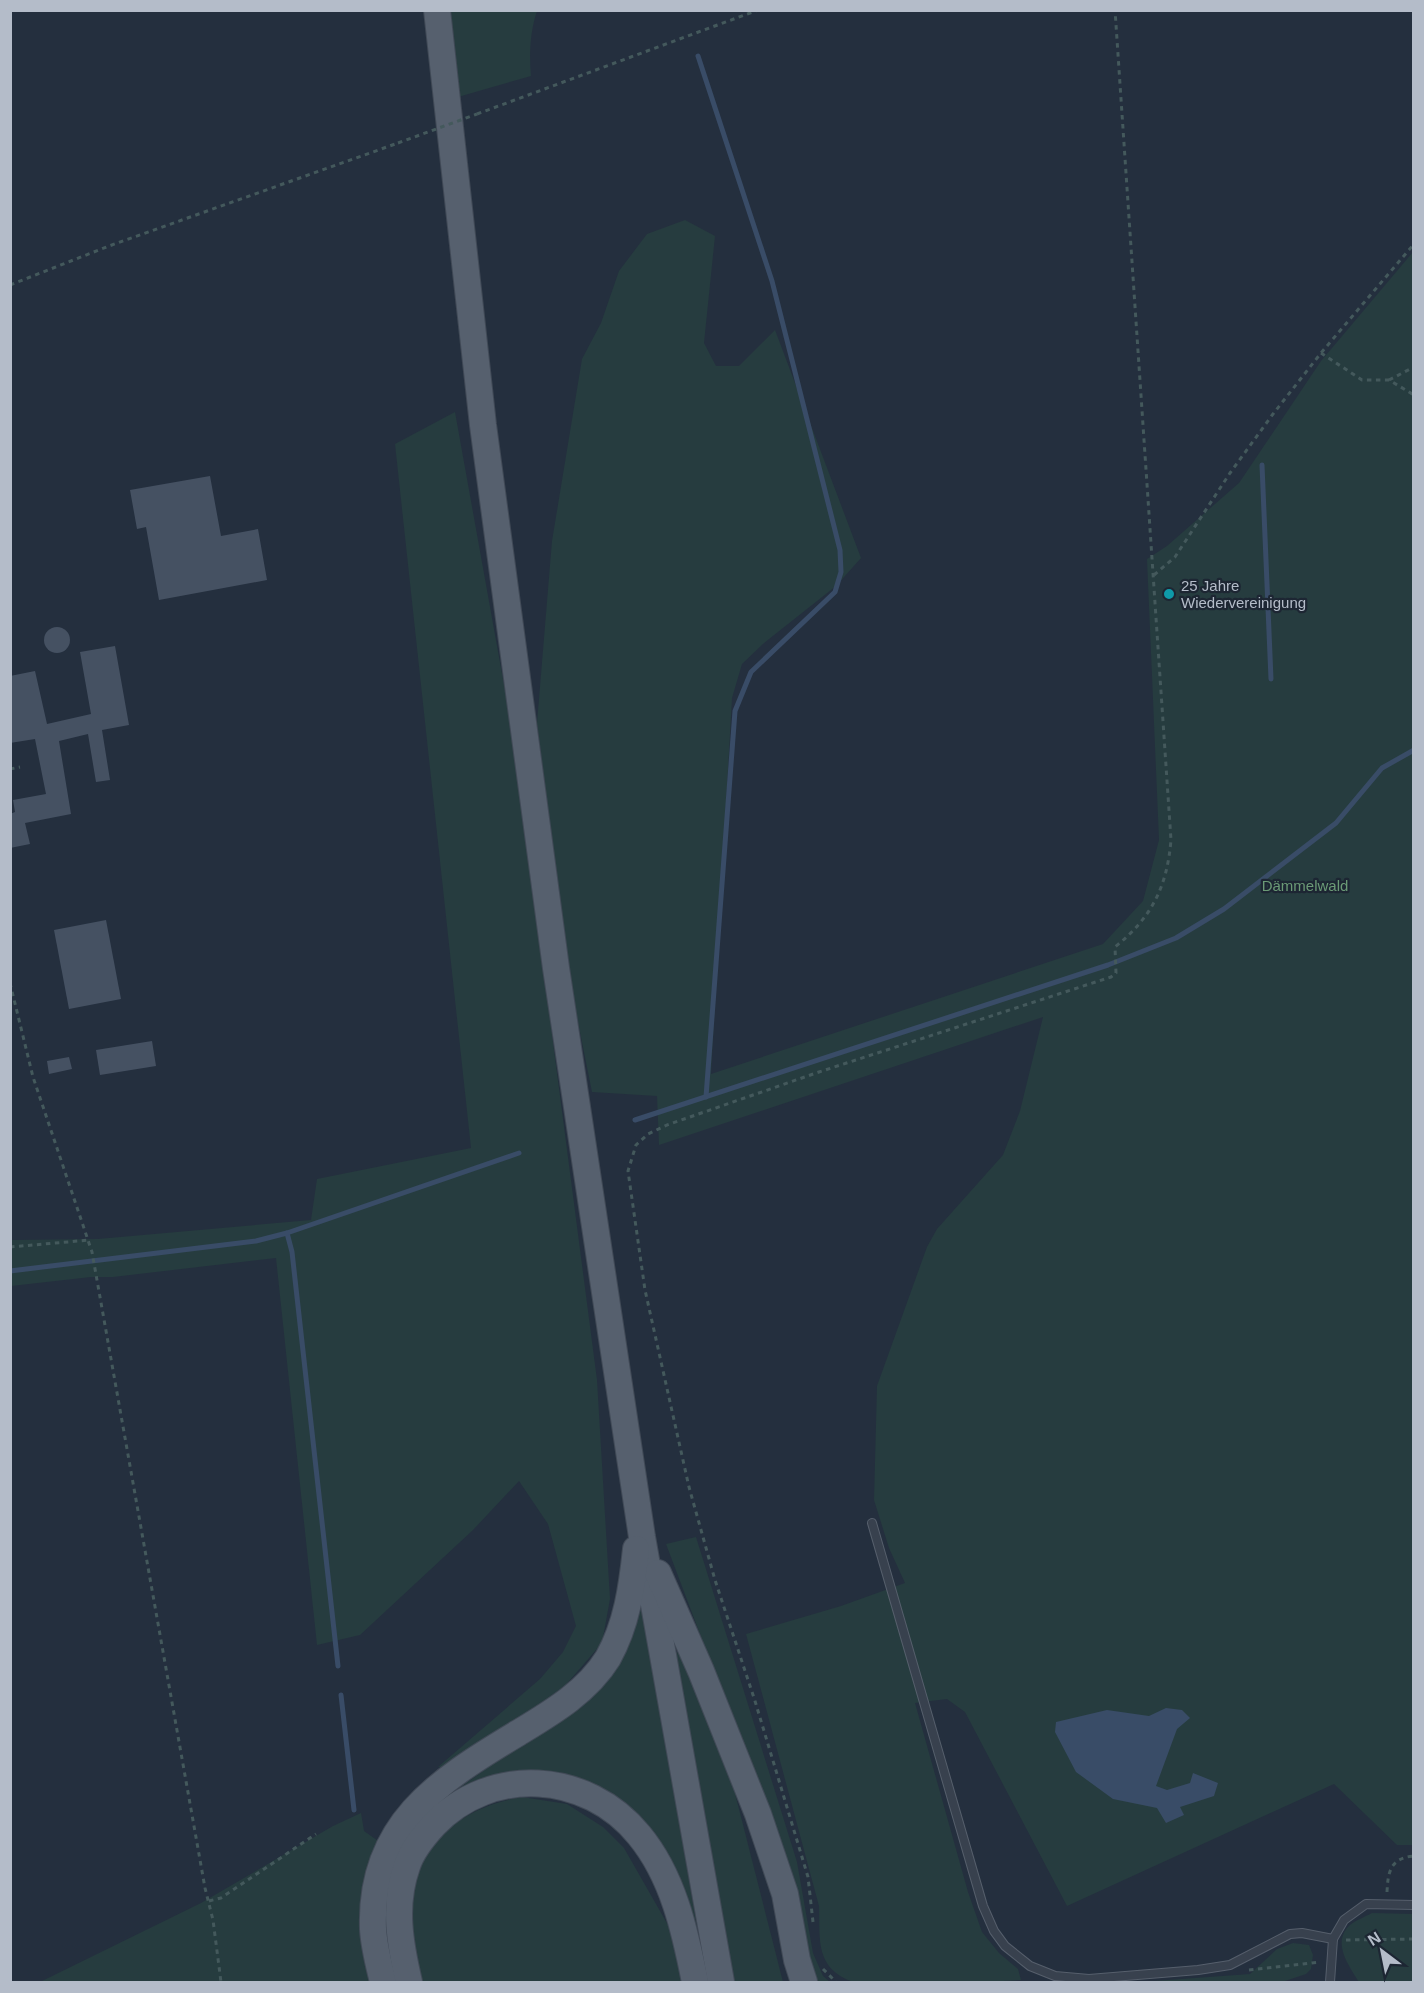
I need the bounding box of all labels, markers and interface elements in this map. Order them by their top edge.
place label: 25 Jahre Wiedervereinigung [1181,577,1306,611]
marker: 25 Jahre Wiedervereinigung [1162,587,1176,601]
park label: Dämmelwald [1262,877,1348,894]
north arrow [1352,1921,1412,1981]
text: N [1365,1928,1384,1949]

